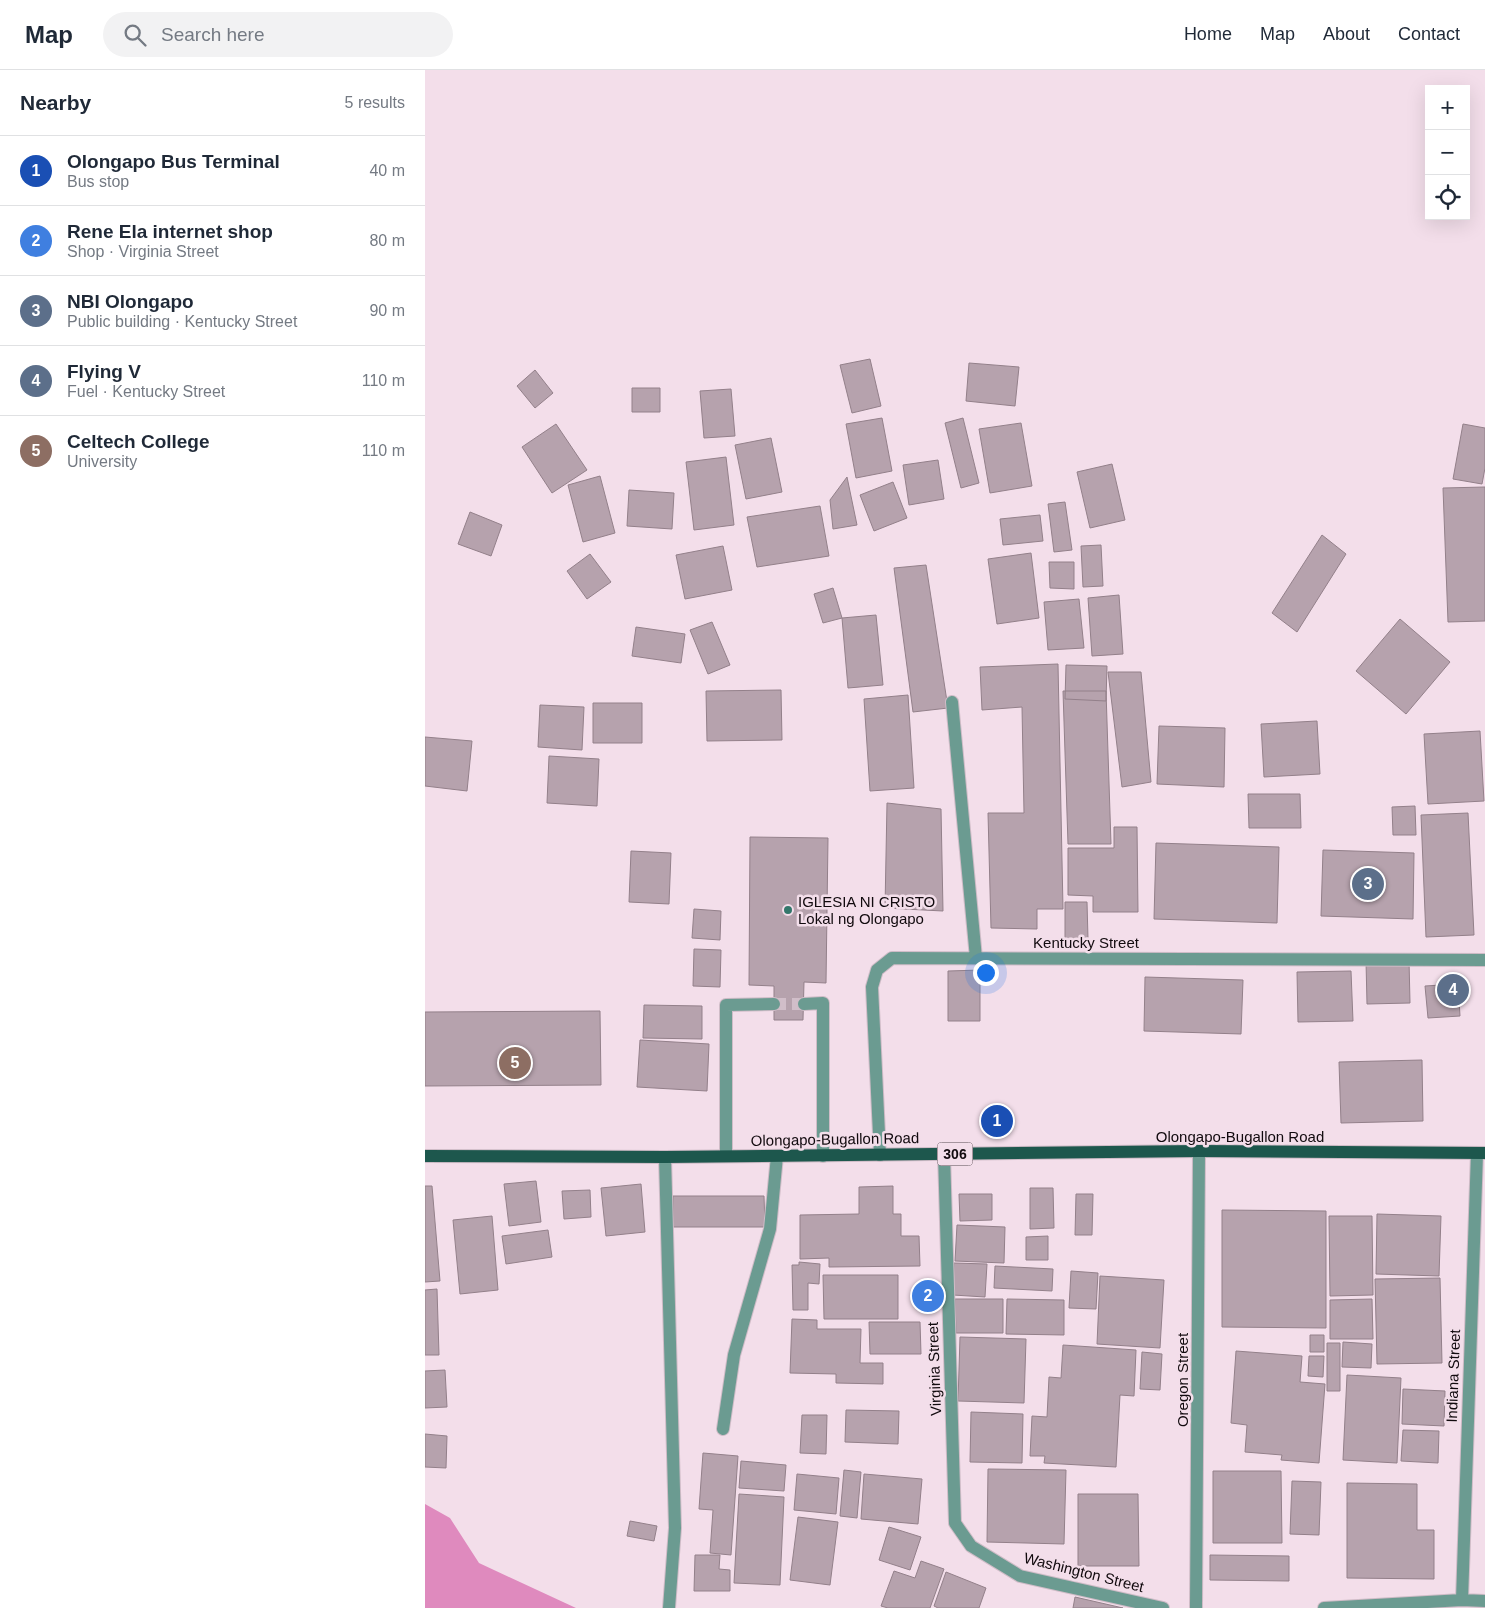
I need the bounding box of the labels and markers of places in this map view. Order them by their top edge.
pin: 3 [1352,865,1384,903]
place label: IGLESIA NI CRISTO Lokal ng Olongapo [798,893,935,927]
marker: IGLESIA NI CRISTO Lokal ng Olongapo [782,904,794,916]
pin: 4 [1437,971,1469,1009]
pin: 5 [499,1044,531,1082]
pin: 1 [981,1102,1013,1140]
pin: 2 [912,1277,944,1315]

